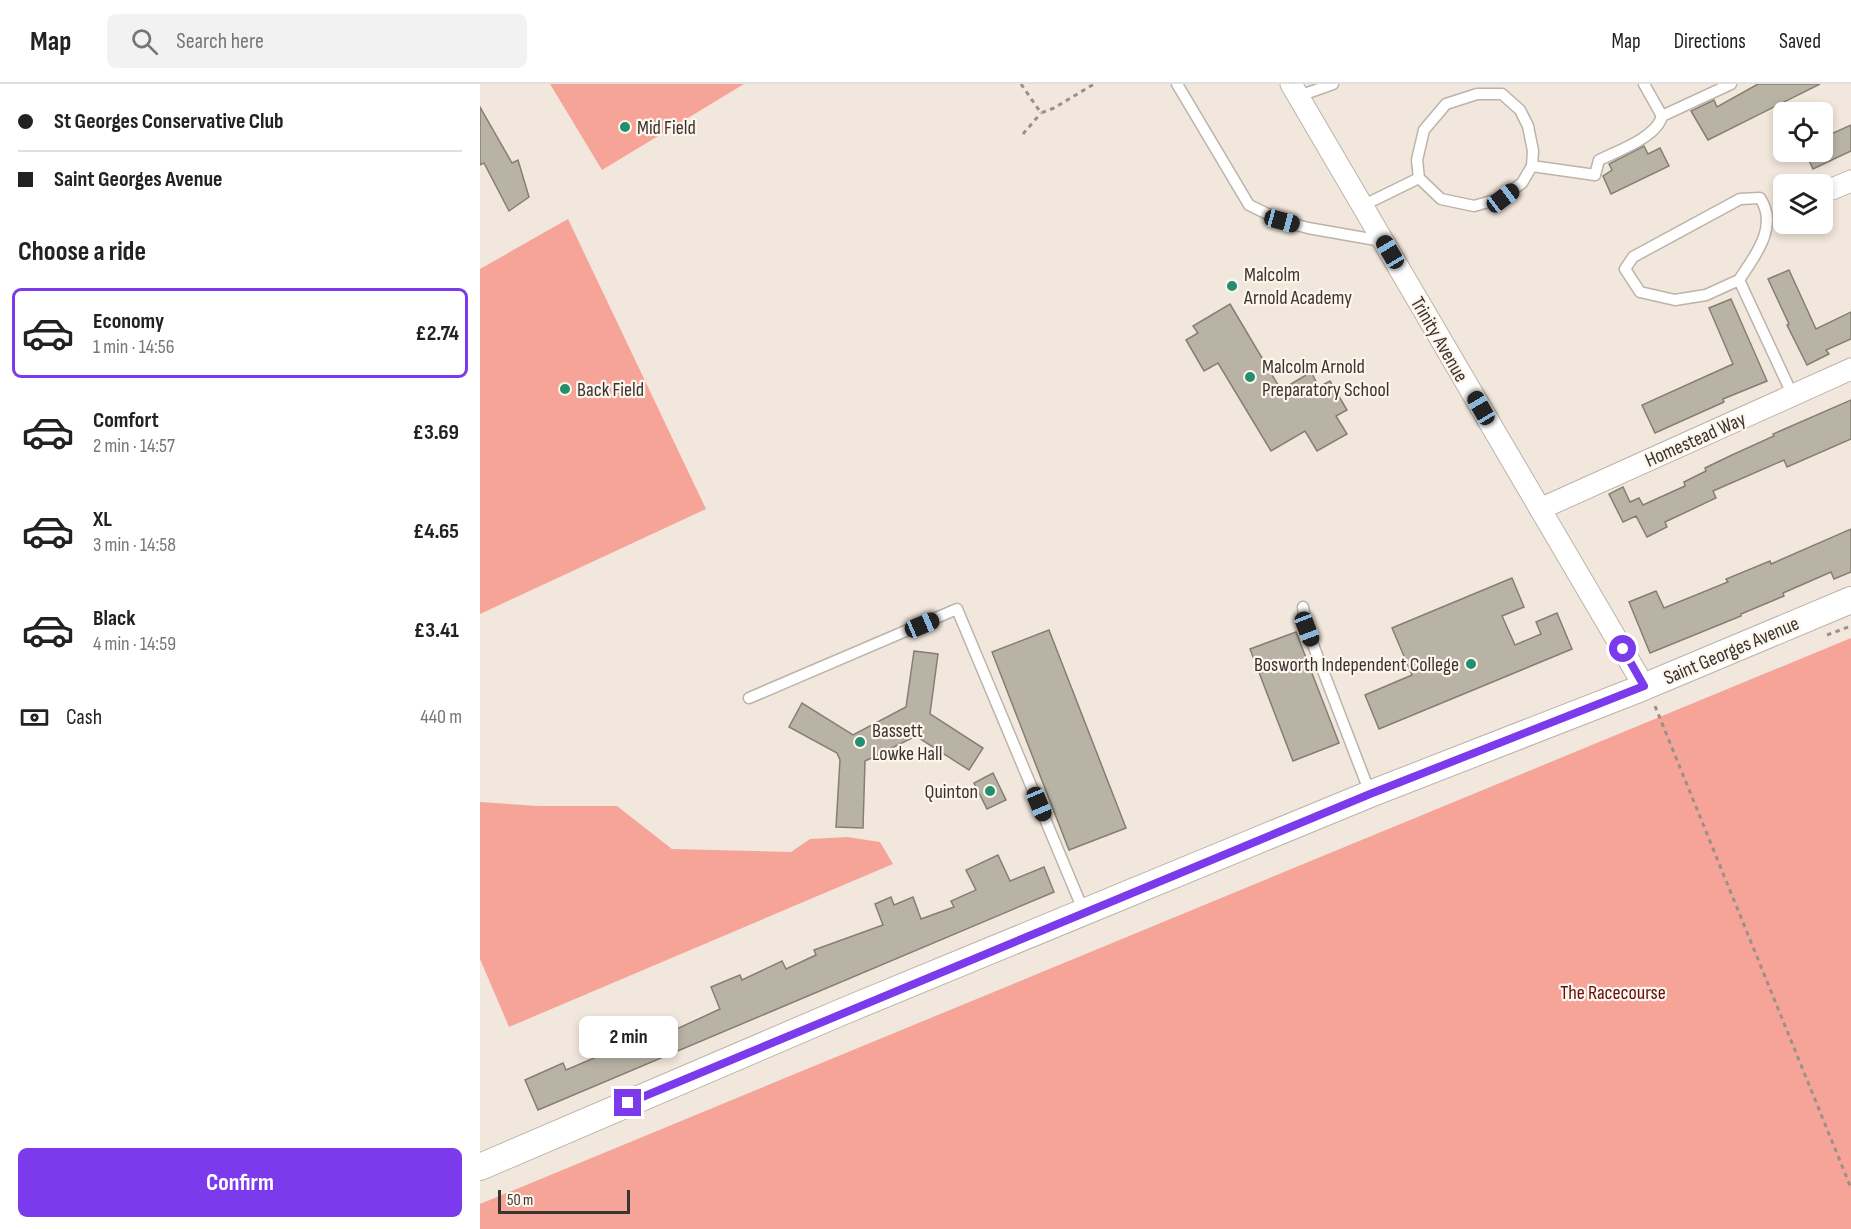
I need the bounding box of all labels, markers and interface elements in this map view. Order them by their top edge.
search box [107,14,527,68]
text: Map [30,25,71,58]
icon: search [128,25,161,58]
text: Search here [176,28,264,55]
text: Map [1611,29,1641,54]
text: Directions [1674,29,1746,54]
text: Saved [1779,29,1821,54]
map controls [1773,102,1833,234]
button: locate [1773,102,1833,162]
text: St Georges Conservative Club [54,108,284,135]
place label: Mid Field [637,116,696,140]
marker: Mid Field [618,120,632,134]
text: Saint Georges Avenue [54,166,222,193]
button: layers [1773,174,1833,234]
car [1483,180,1523,216]
car [1262,208,1302,234]
car [1373,232,1407,272]
text: Choose a ride [18,236,146,268]
place label: Malcolm Arnold Academy [1243,263,1352,310]
marker: Malcolm Arnold Academy [1225,279,1239,293]
street label: Trinity Avenue [1405,293,1473,386]
icon: car [21,306,75,360]
text: Economy [93,308,164,335]
text: £2.74 [415,320,459,347]
text: 1 min · 14:56 [93,335,175,359]
place label: Malcolm Arnold Preparatory School [1262,355,1389,402]
marker: Malcolm Arnold Preparatory School [1243,370,1257,384]
place label: Back Field [577,378,644,402]
marker: Back Field [558,382,572,396]
car [1464,388,1498,428]
icon: car [21,405,75,459]
text: Comfort [93,407,159,434]
street label: Homestead Way [1641,407,1750,473]
text: £3.69 [413,419,459,446]
text: 2 min · 14:57 [93,434,175,458]
icon: car [21,504,75,558]
text: XL [93,506,112,533]
text: £4.65 [413,518,459,545]
text: 3 min · 14:58 [93,533,176,557]
icon: car [21,603,75,657]
text: Black [93,605,135,632]
car [1292,609,1322,649]
car [902,610,942,640]
street label: Saint Georges Avenue [1660,612,1803,690]
text: £3.41 [414,617,459,644]
text: 4 min · 14:59 [93,632,176,656]
route start [1609,635,1636,662]
place label: Bosworth Independent College [1254,653,1459,677]
marker: Bosworth Independent College [1464,657,1478,671]
icon: cash [18,701,51,734]
text: Cash [66,704,102,731]
text: 440 m [420,705,462,729]
place label: Bassett Lowke Hall [872,719,942,766]
marker: Bassett Lowke Hall [853,735,867,749]
place label: Quinton [925,780,978,804]
marker: Quinton [983,784,997,798]
car [1024,784,1054,824]
park label: The Racecourse [1560,981,1666,1005]
callout: 2 min [578,1016,678,1058]
text: 2 min [609,1025,648,1049]
route end [614,1089,641,1116]
button: Confirm [18,1148,462,1217]
scale bar [498,1187,630,1214]
text: 50 m [507,1191,533,1210]

